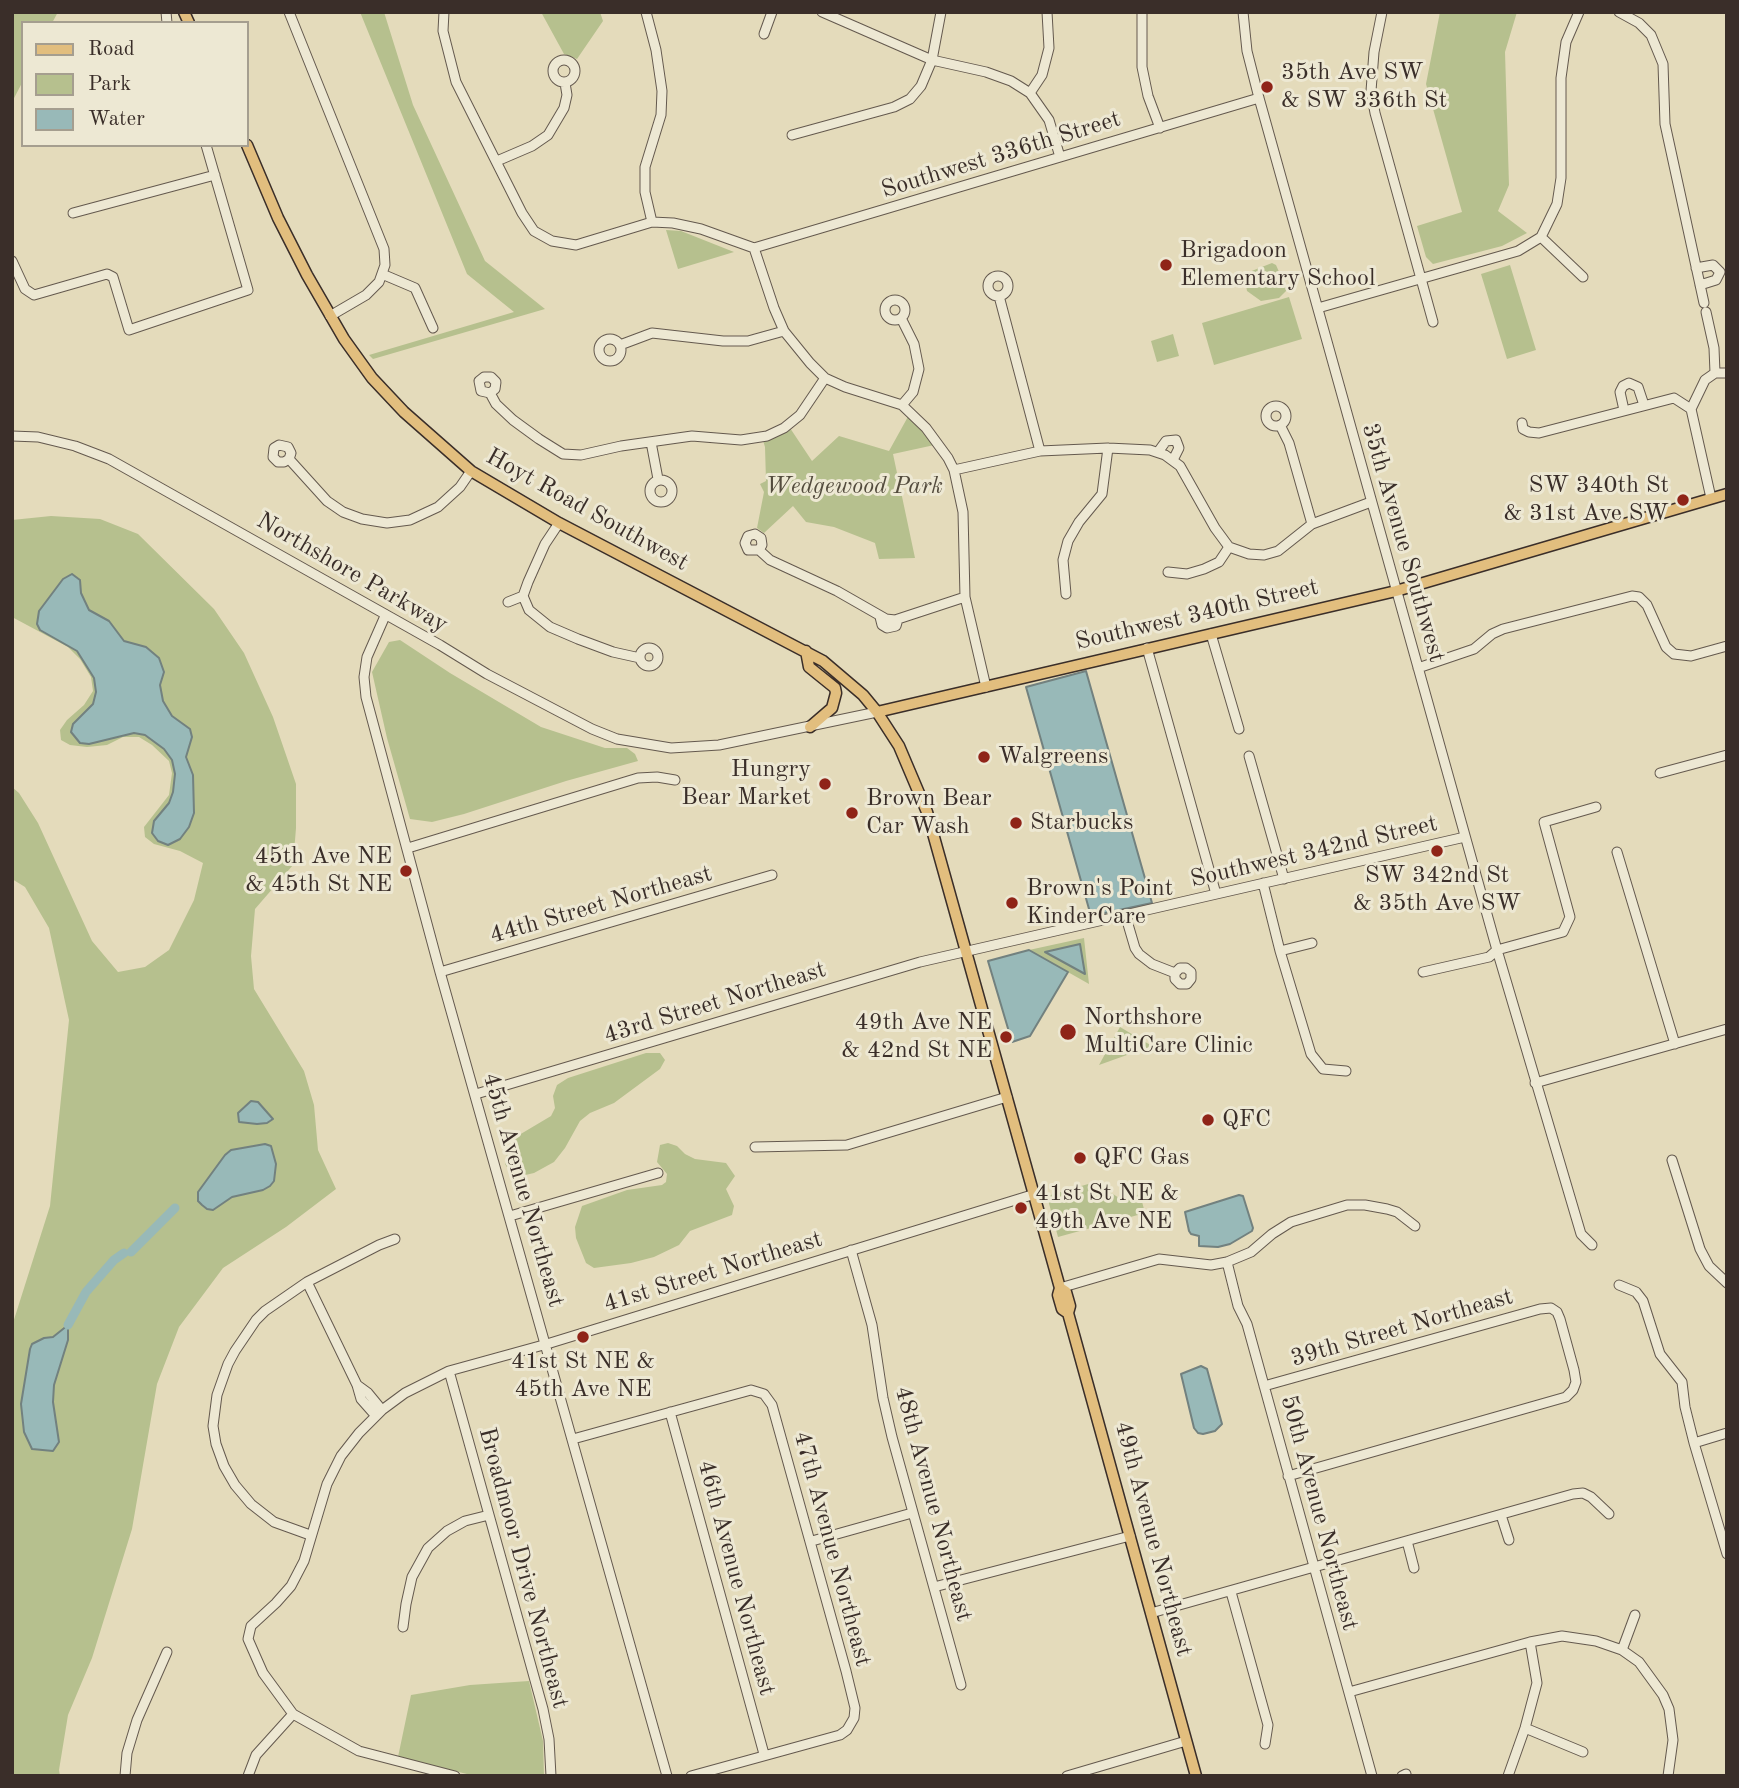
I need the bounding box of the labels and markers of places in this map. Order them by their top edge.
place label: 35th Ave SW & SW 336th St [1281,59,1447,115]
marker: 35th Ave SW & SW 336th St [1259,79,1275,95]
place label: Brigadoon Elementary School [1180,237,1375,293]
marker: Brigadoon Elementary School [1158,257,1174,273]
place label: SW 340th St & 31st Ave SW [1503,472,1669,528]
marker: SW 340th St & 31st Ave SW [1675,492,1691,508]
place label: Walgreens [998,743,1108,771]
marker: Walgreens [976,749,992,765]
place label: Hungry Bear Market [681,756,811,812]
marker: Hungry Bear Market [817,776,833,792]
place label: Brown Bear Car Wash [866,785,992,841]
marker: Brown Bear Car Wash [844,805,860,821]
place label: Starbucks [1030,809,1133,837]
marker: Starbucks [1008,815,1024,831]
place label: 45th Ave NE & 45th St NE [245,843,392,899]
marker: SW 342nd St & 35th Ave SW [1429,843,1445,859]
place label: SW 342nd St & 35th Ave SW [1353,862,1521,918]
marker: 45th Ave NE & 45th St NE [398,863,414,879]
place label: Brown's Point KinderCare [1026,875,1173,931]
marker: Brown's Point KinderCare [1004,895,1020,911]
place label: Northshore MultiCare Clinic [1084,1004,1253,1060]
place label: 49th Ave NE & 42nd St NE [841,1009,992,1065]
marker: Northshore MultiCare Clinic [1058,1022,1078,1042]
marker: 49th Ave NE & 42nd St NE [998,1029,1014,1045]
place label: QFC [1222,1106,1271,1134]
marker: QFC [1200,1112,1216,1128]
place label: QFC Gas [1094,1144,1189,1172]
marker: QFC Gas [1072,1150,1088,1166]
place label: 41st St NE & 49th Ave NE [1035,1180,1179,1236]
marker: 41st St NE & 49th Ave NE [1013,1200,1029,1216]
marker: 41st St NE & 45th Ave NE [575,1329,591,1345]
place label: 41st St NE & 45th Ave NE [511,1348,655,1404]

